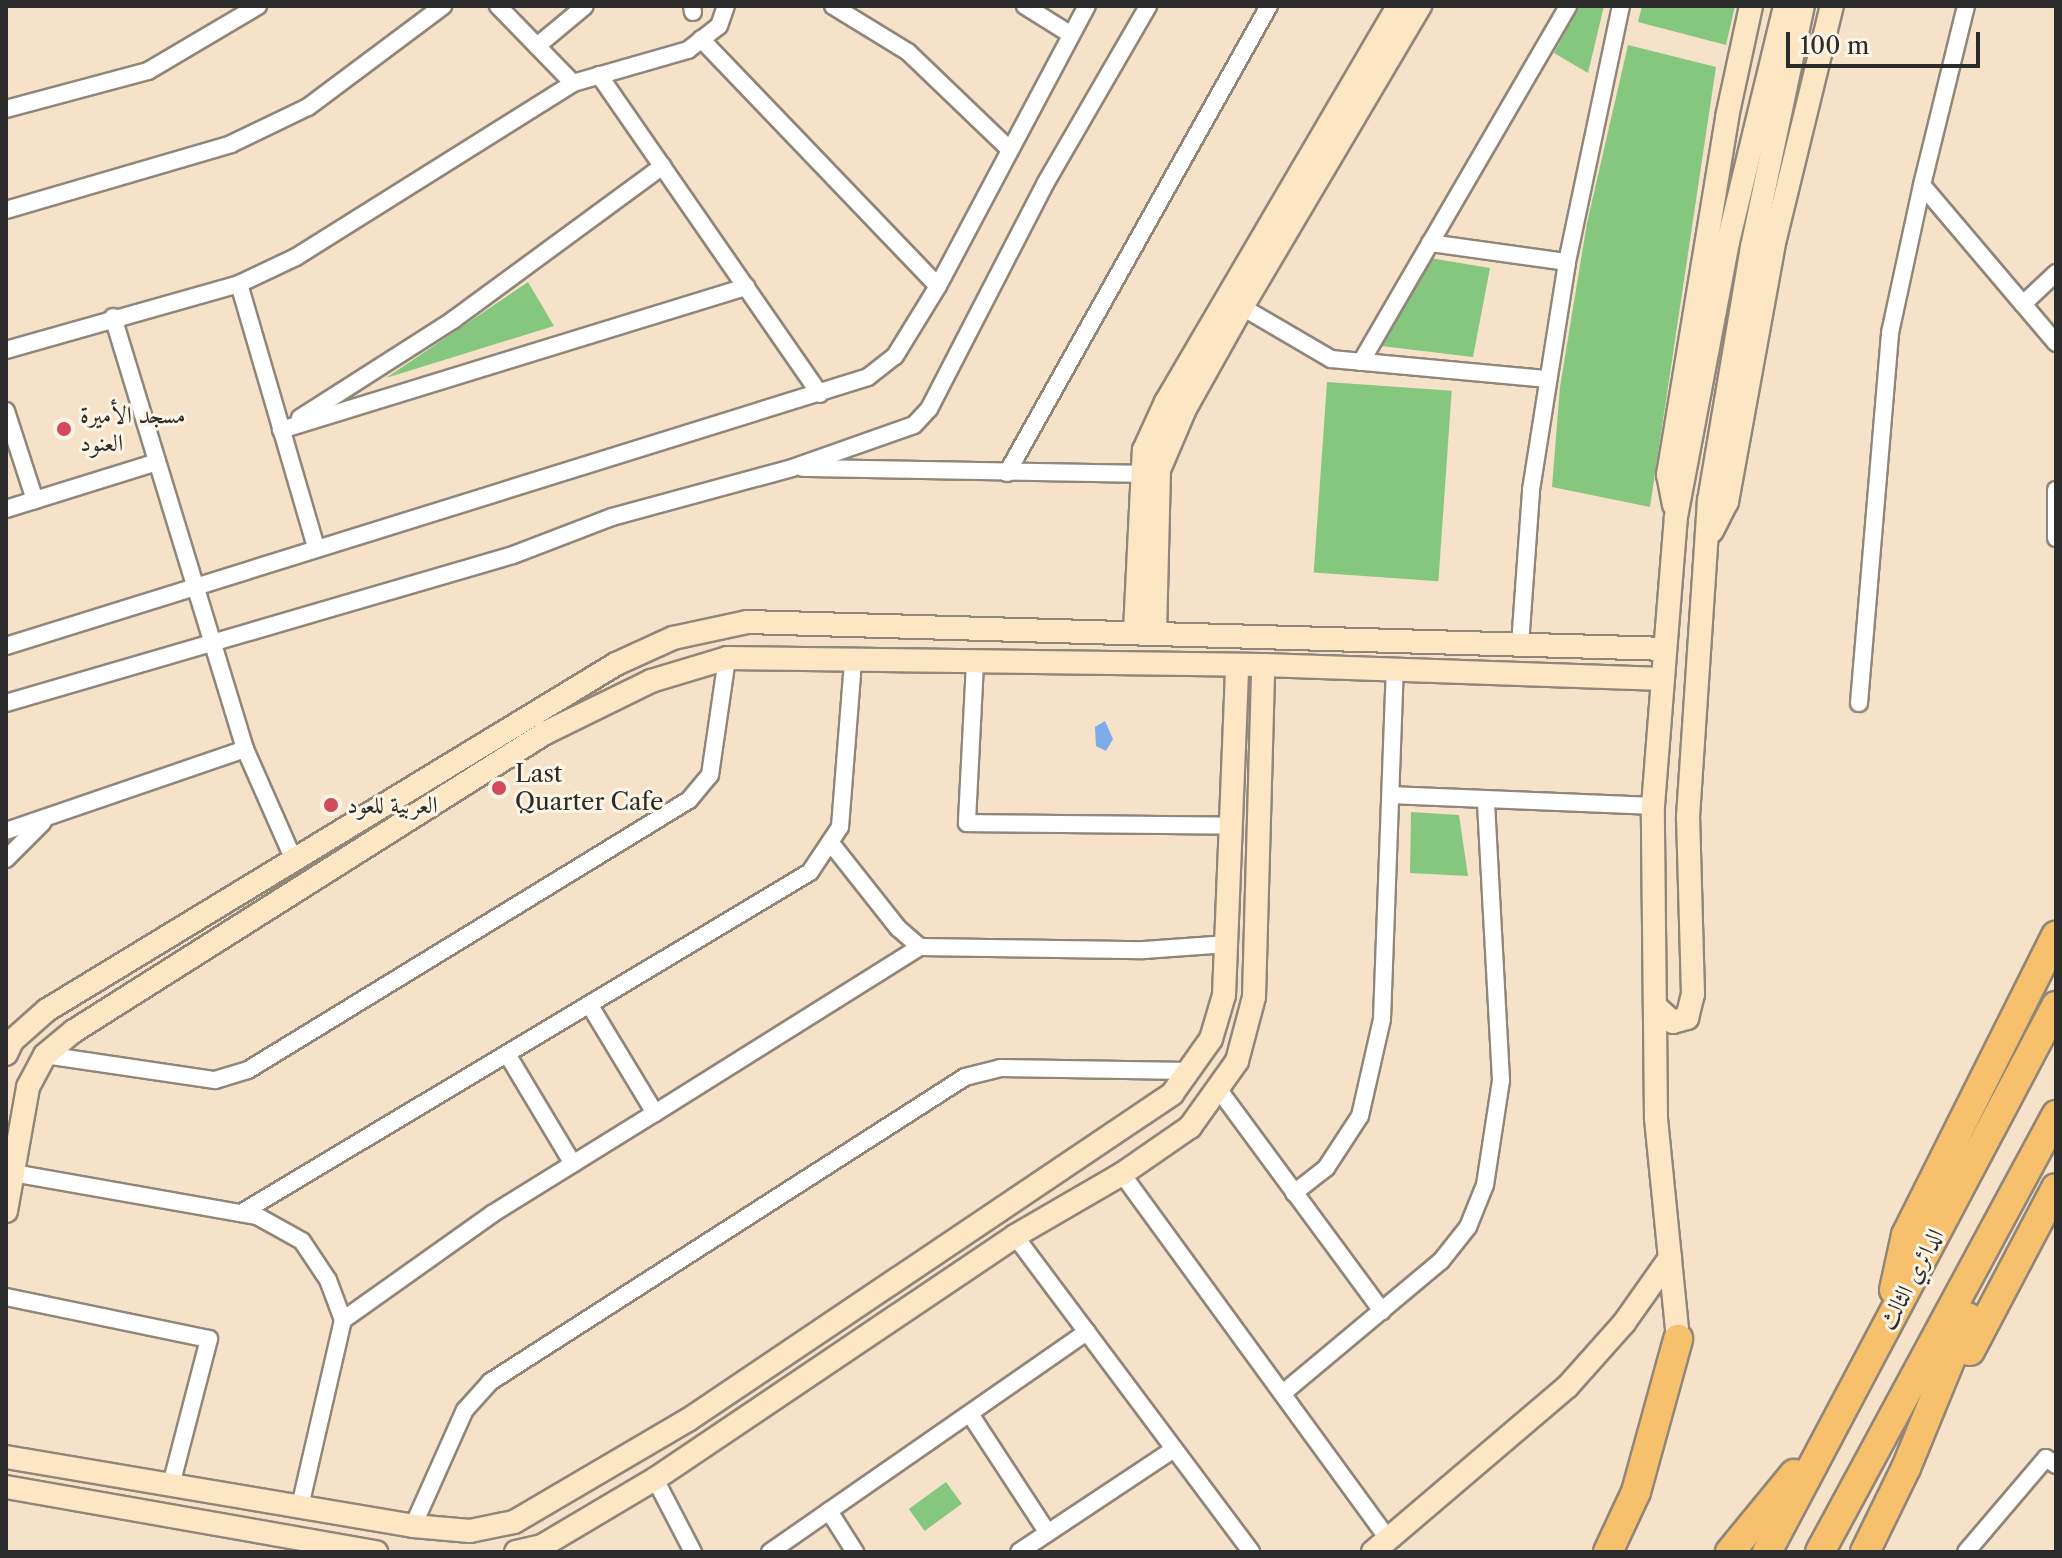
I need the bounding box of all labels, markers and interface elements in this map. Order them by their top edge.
scale bar [1790,16,1984,66]
text: 100 m [1800,31,1869,60]
place label: مسجد الأميرة العنود [80,401,185,457]
marker: مسجد الأميرة العنود [55,420,73,438]
place label: Last Quarter Cafe [515,760,664,816]
marker: Last Quarter Cafe [490,779,508,797]
place label: العربية للعود [347,791,438,819]
marker: العربية للعود [322,796,340,814]
street label: الدائري الثالث [1872,1223,1950,1335]

